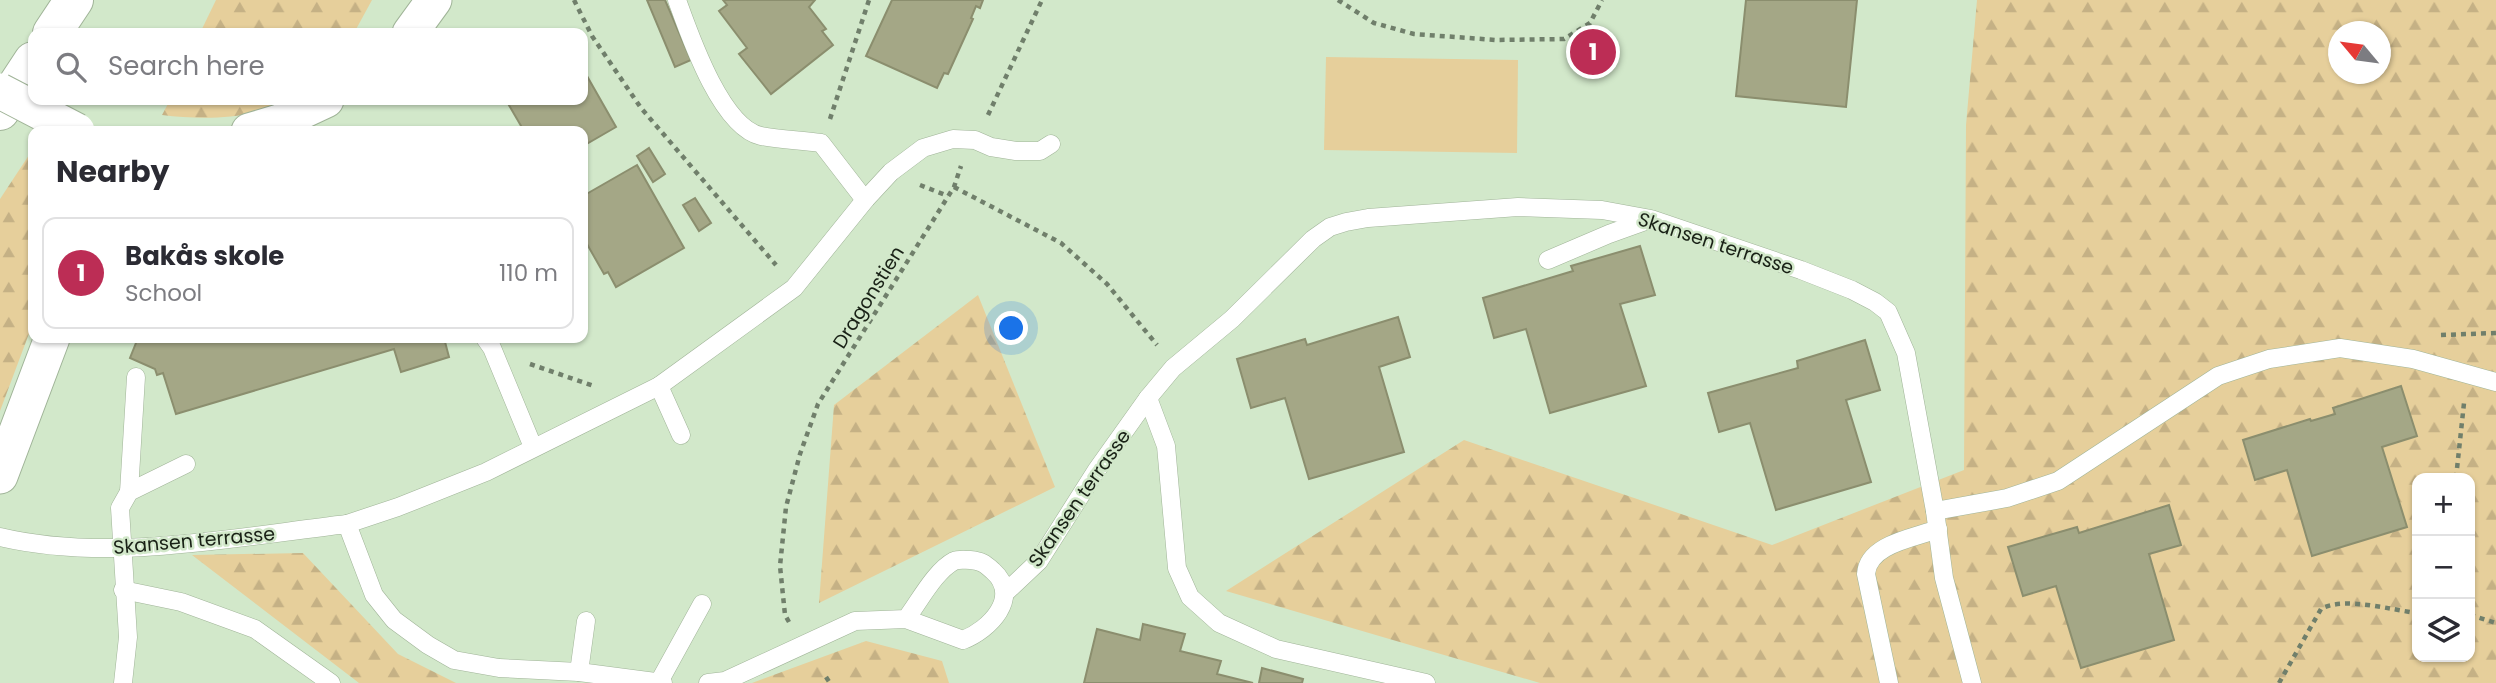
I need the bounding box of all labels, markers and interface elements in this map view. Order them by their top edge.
north arrow [2328,21,2391,84]
pin: 1 [1570,26,1616,78]
search box [28,28,588,105]
icon: search [52,48,90,86]
text: Search here [108,48,265,84]
text: Nearby [56,150,170,193]
street label: Skansen terrasse [1635,206,1797,281]
text: Bakås skole [125,238,284,274]
street label: Dragonstien [826,241,911,354]
text: 1 [77,257,85,289]
text: 110 m [499,257,558,289]
text: School [125,277,202,309]
your location [994,311,1028,345]
street label: Skansen terrasse [1022,424,1137,572]
map controls [2412,473,2475,662]
button: + [2412,473,2475,536]
street label: Skansen terrasse [112,520,276,561]
button: − [2412,536,2475,599]
button: layers [2412,599,2475,662]

